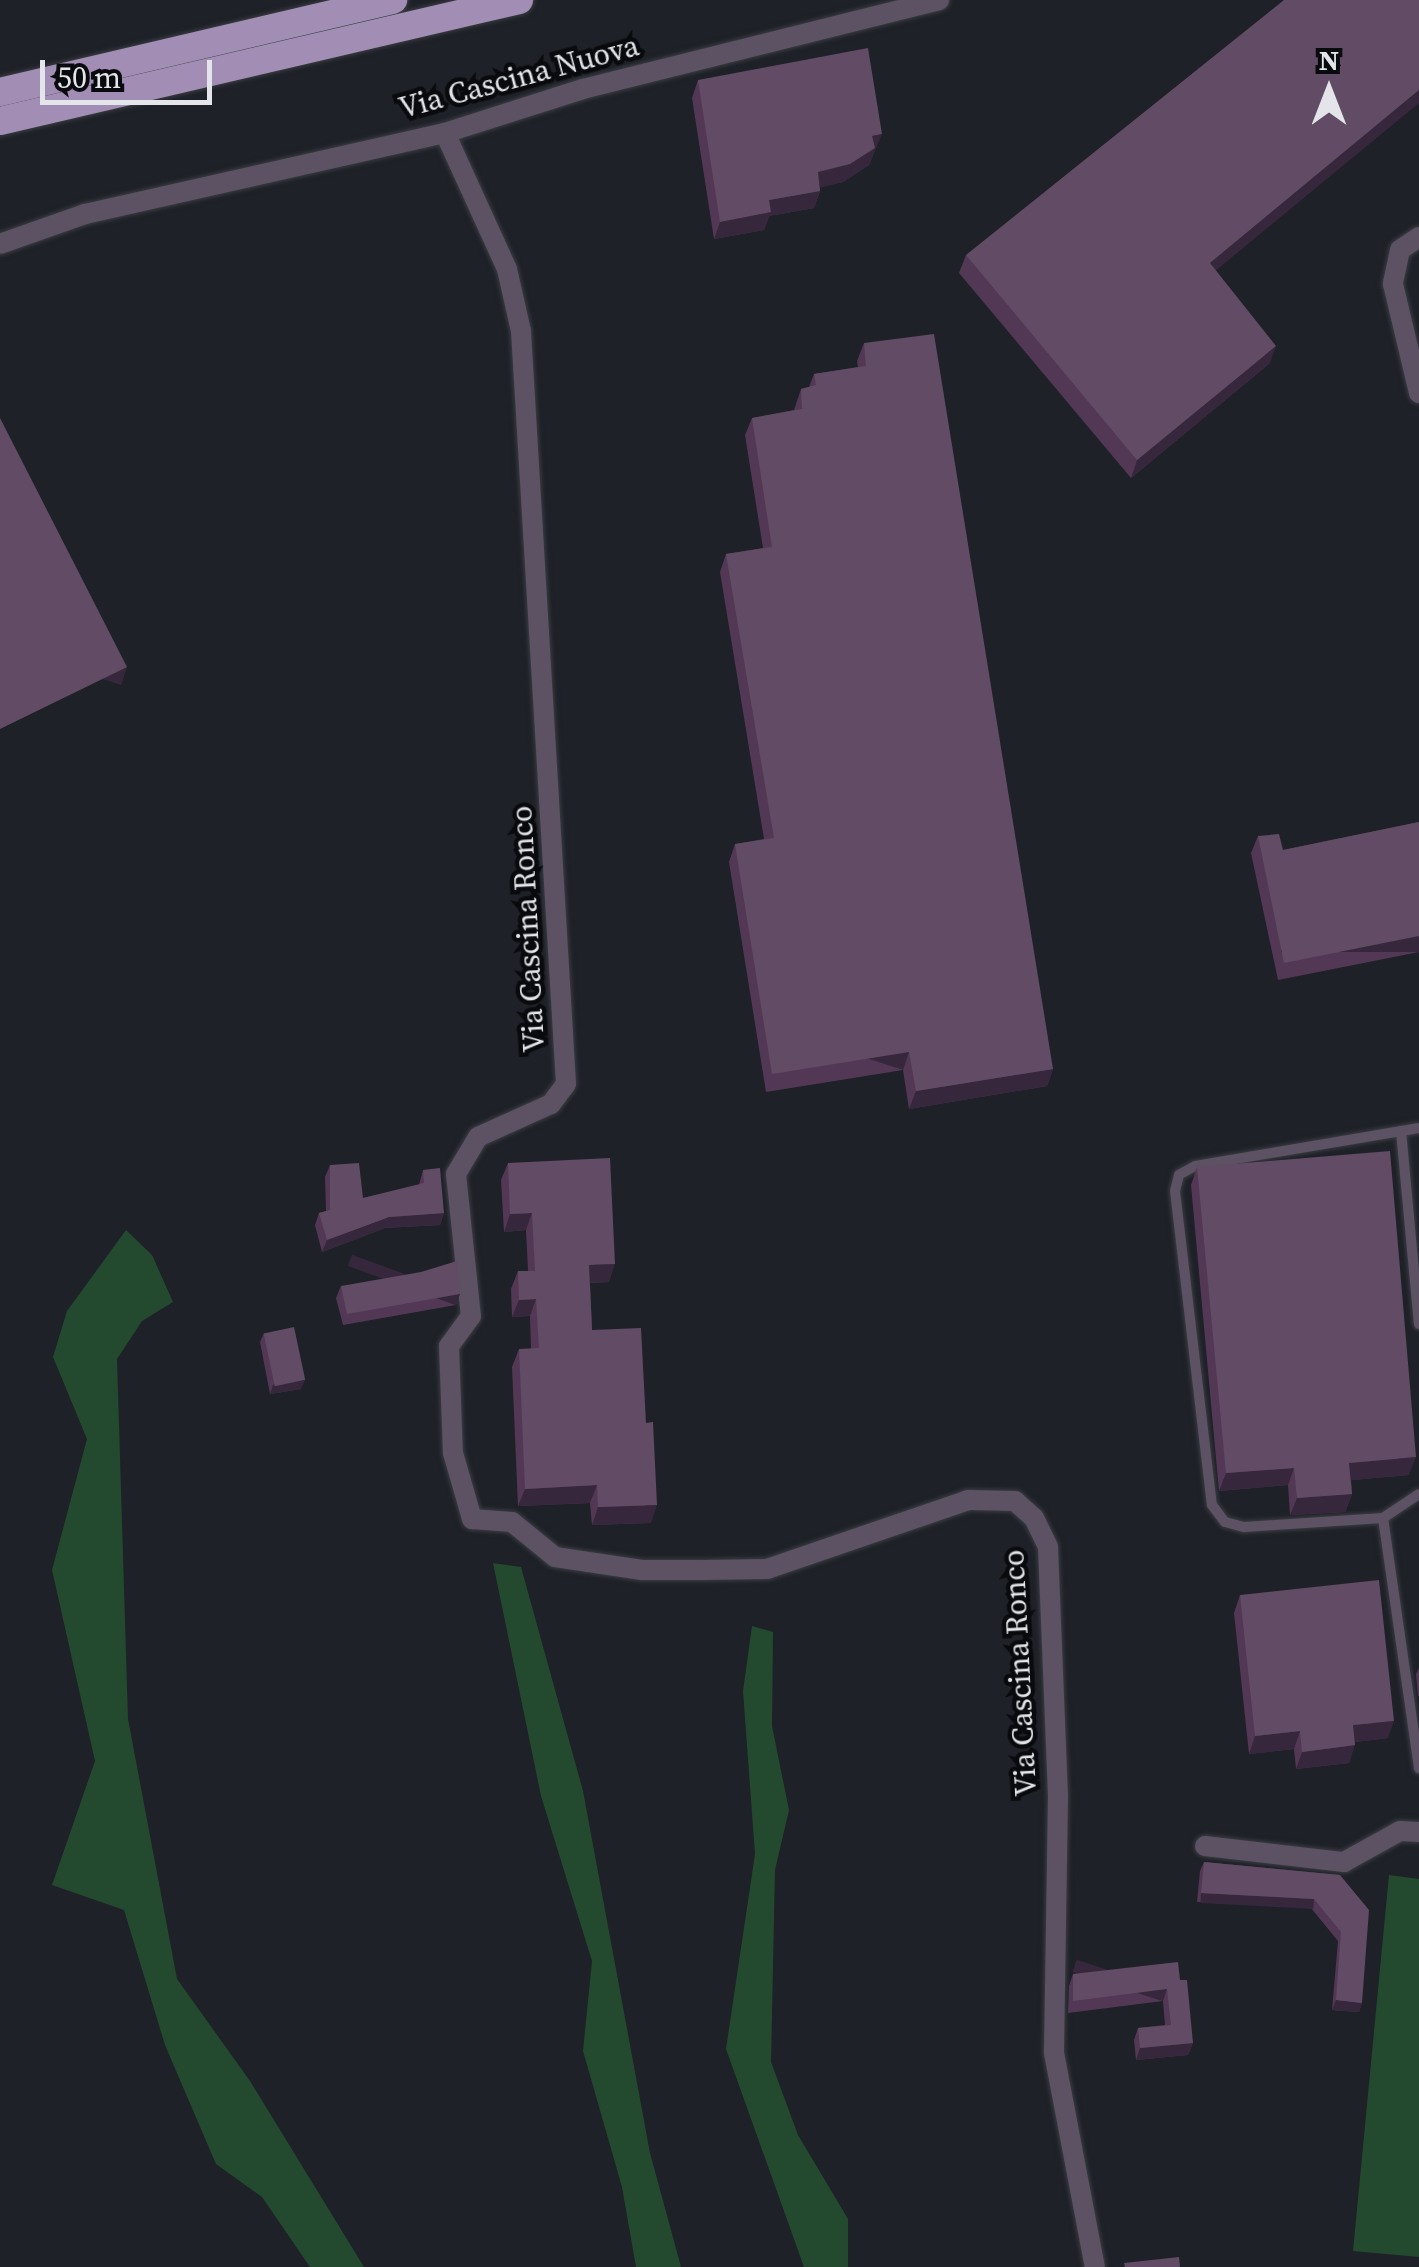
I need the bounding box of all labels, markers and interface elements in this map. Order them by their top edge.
street label: Via Cascina Nuova [395,28,643,126]
scale bar [45,40,218,102]
north arrow [1279,40,1379,140]
text: N [1319,41,1339,79]
text: 50 m [57,57,121,98]
street label: Via Cascina Ronco [504,805,552,1053]
street label: Via Cascina Ronco [996,1549,1044,1797]

